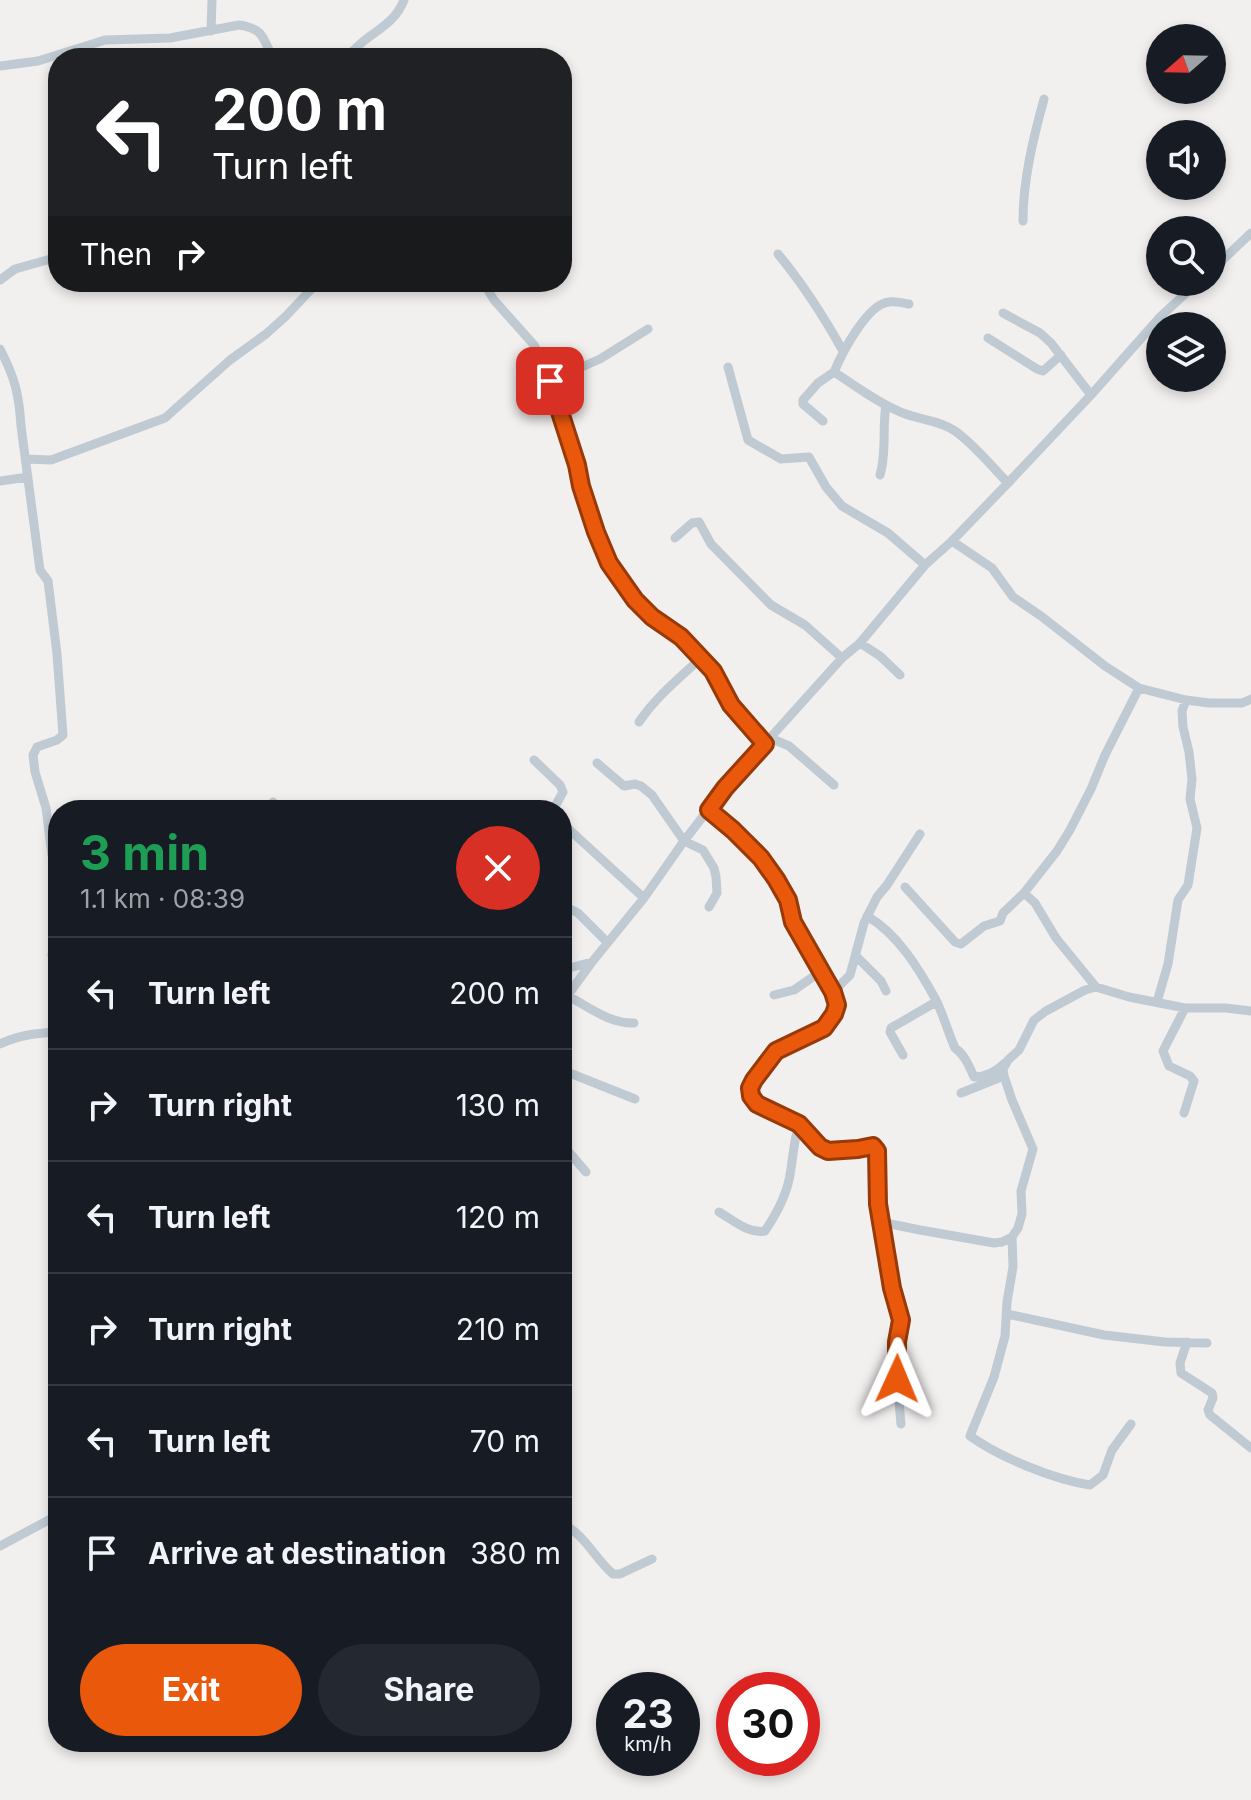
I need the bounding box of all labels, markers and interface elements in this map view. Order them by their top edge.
north arrow [1146,24,1226,104]
map controls [1146,24,1226,392]
text: 200 m [212,76,387,144]
icon: left [80,80,184,184]
button: sound [1146,120,1226,200]
text: Turn left [212,144,353,188]
button: search [1146,216,1226,296]
icon: right [168,232,212,276]
text: Then [80,236,152,272]
button: layers [1146,312,1226,392]
pin [516,347,584,415]
icon: arrive [528,359,572,403]
text: 3 min [80,823,209,882]
button: close [456,826,540,910]
text: 1.1 km · 08:39 [80,883,245,914]
icon: left [80,971,124,1015]
text: Turn left [148,975,270,1011]
text: 200 m [449,975,540,1011]
icon: right [80,1083,124,1127]
text: Turn right [148,1087,292,1123]
text: 130 m [456,1087,540,1123]
icon: left [80,1195,124,1239]
text: Turn left [148,1199,270,1235]
text: 120 m [456,1199,540,1235]
icon: right [80,1307,124,1351]
text: Turn right [148,1311,292,1347]
text: 210 m [456,1311,540,1347]
position arrow [855,1337,939,1421]
icon: left [80,1419,124,1463]
text: Turn left [148,1423,270,1459]
text: 70 m [470,1423,540,1459]
icon: arrive [80,1531,124,1575]
text: Arrive at destination [148,1535,446,1571]
text: 380 m [470,1535,561,1571]
button: Exit [80,1644,302,1736]
button: Share [318,1644,540,1736]
speed limit sign: 30 [716,1672,820,1776]
text: 23 [622,1689,674,1738]
text: km/h [624,1732,672,1756]

